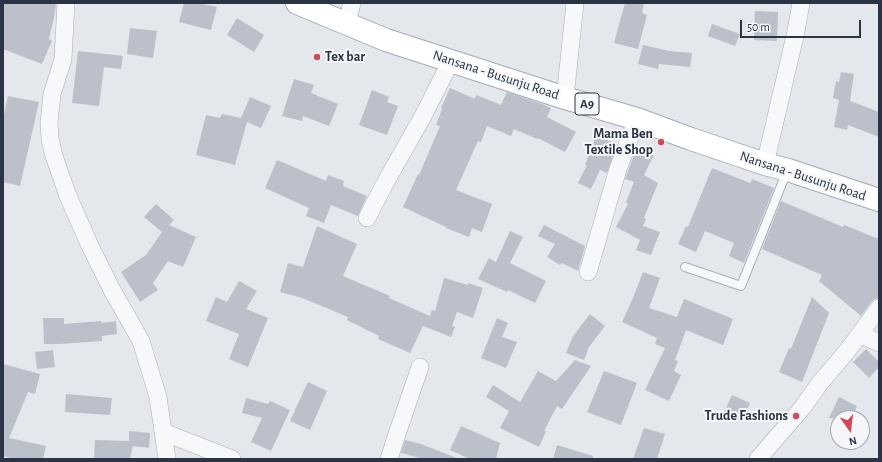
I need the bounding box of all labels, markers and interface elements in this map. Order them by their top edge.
scale bar [742,12,863,38]
text: 50 m [747,21,770,33]
street label: Nansana - Busunju Road [431,47,561,103]
place label: Tex bar [325,49,365,65]
marker: Tex bar [312,52,322,62]
road number: A9 [575,93,599,115]
place label: Mama Ben Textile Shop [584,126,653,158]
marker: Mama Ben Textile Shop [656,137,666,147]
street label: Nansana - Busunju Road [738,148,868,204]
place label: Trude Fashions [705,408,788,424]
north arrow [830,410,870,450]
marker: Trude Fashions [791,411,801,421]
text: N [848,435,858,447]

